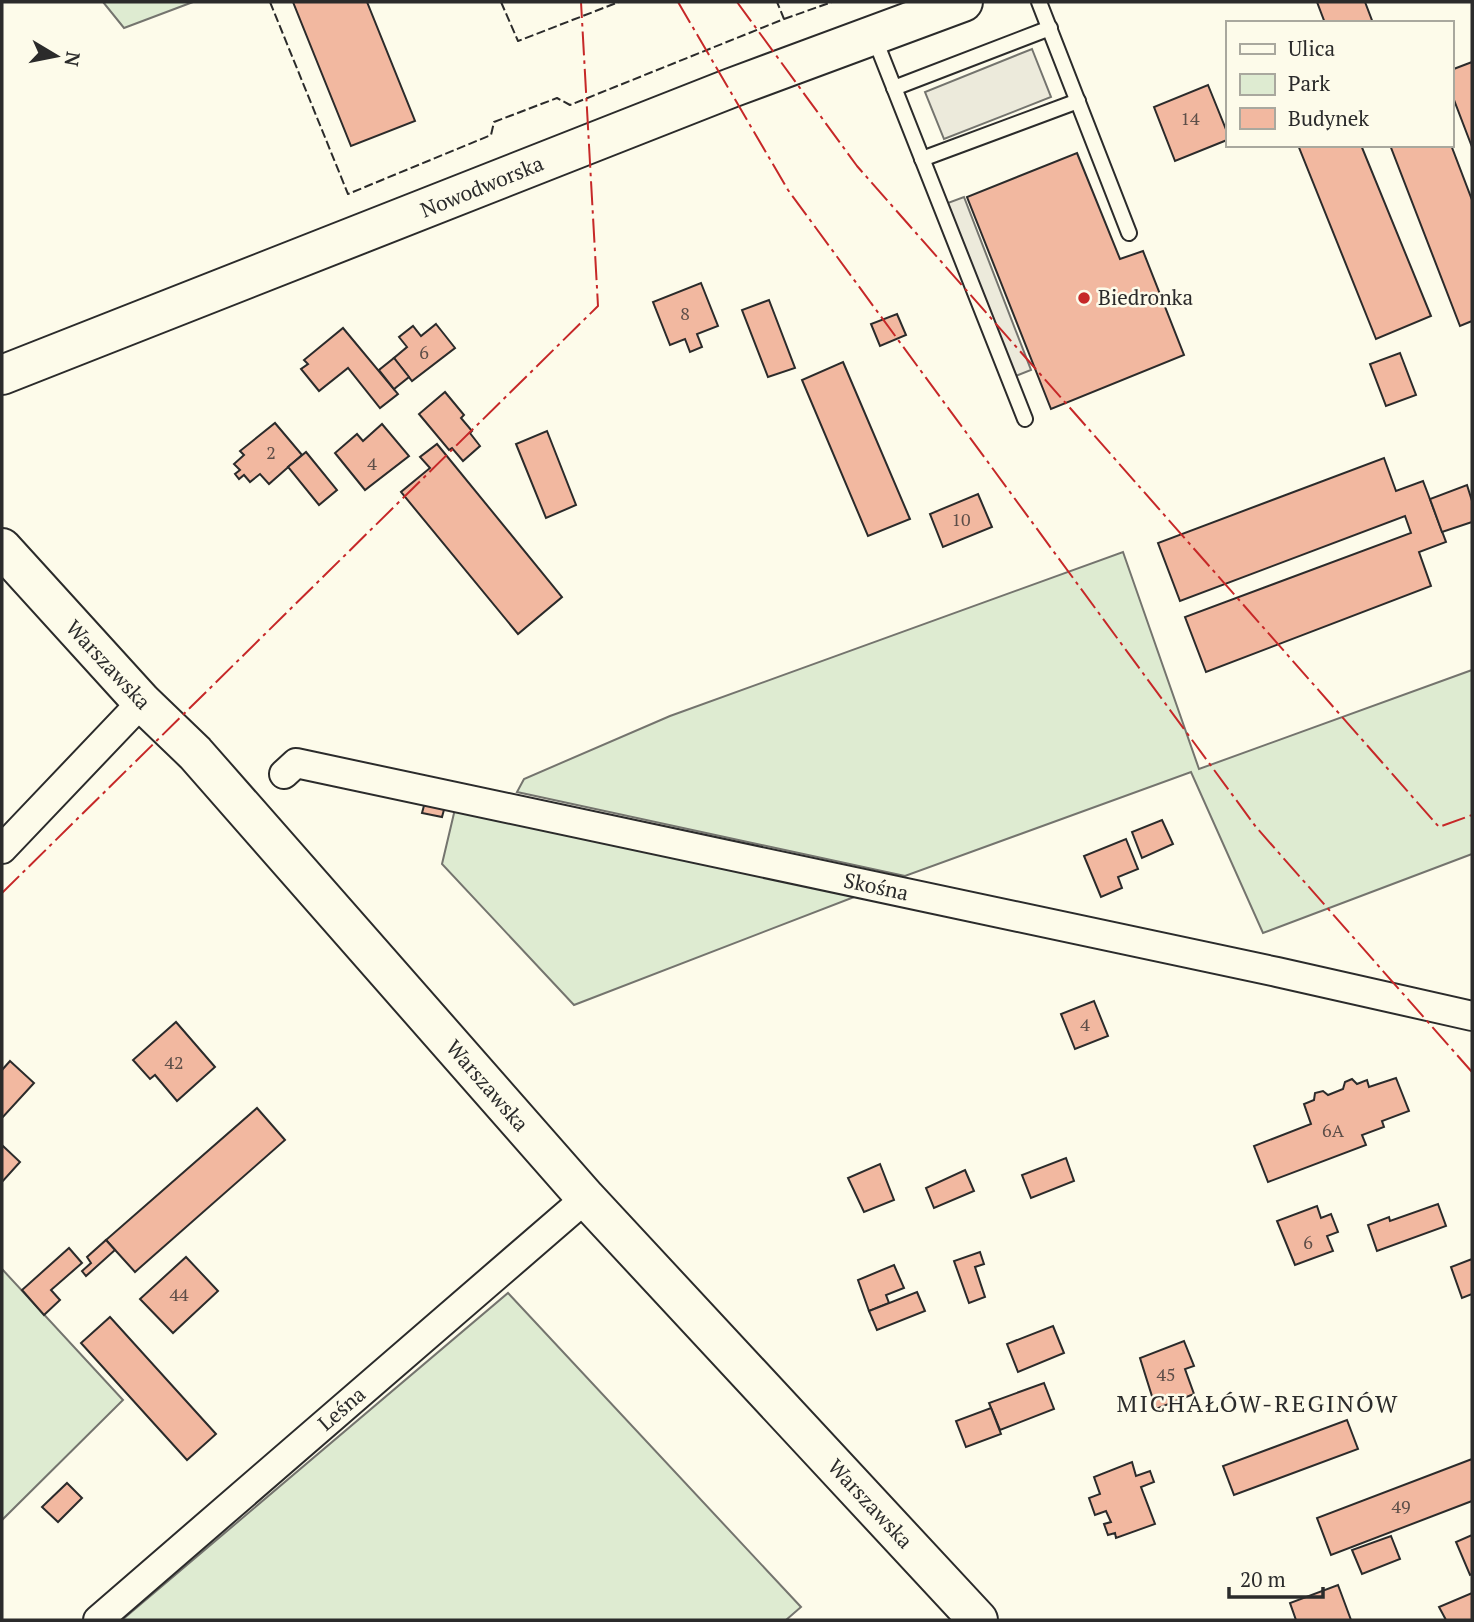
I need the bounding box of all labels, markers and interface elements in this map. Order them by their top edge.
north arrow [21,21,91,91]
legend [1226,21,1453,147]
text: Ulica [1288,34,1336,62]
text: N [60,50,87,69]
text: Park [1288,69,1330,97]
text: Budynek [1288,104,1369,132]
house number: 14 [1180,106,1200,130]
street label: Nowodworska [416,149,548,223]
place label: Biedronka [1098,283,1193,311]
marker: Biedronka [1076,290,1092,306]
house number: 8 [680,301,690,325]
house number: 6 [419,340,429,364]
house number: 2 [266,440,276,464]
house number: 4 [367,451,377,475]
house number: 10 [951,507,971,531]
street label: Warszawska [60,614,158,715]
street label: Skośna [841,866,912,907]
house number: 4 [1080,1012,1090,1036]
street label: Warszawska [440,1034,536,1137]
house number: 42 [164,1050,184,1074]
house number: 6A [1322,1118,1345,1142]
house number: 6 [1303,1230,1313,1254]
house number: 44 [169,1282,189,1306]
house number: 45 [1156,1362,1176,1386]
street label: Leśna [312,1380,371,1437]
district label: MICHAŁÓW-REGINÓW [1117,1387,1399,1419]
street label: Warszawska [822,1453,920,1554]
house number: 49 [1391,1494,1411,1518]
scale bar [1229,1556,1324,1600]
text: 20 m [1240,1565,1286,1593]

